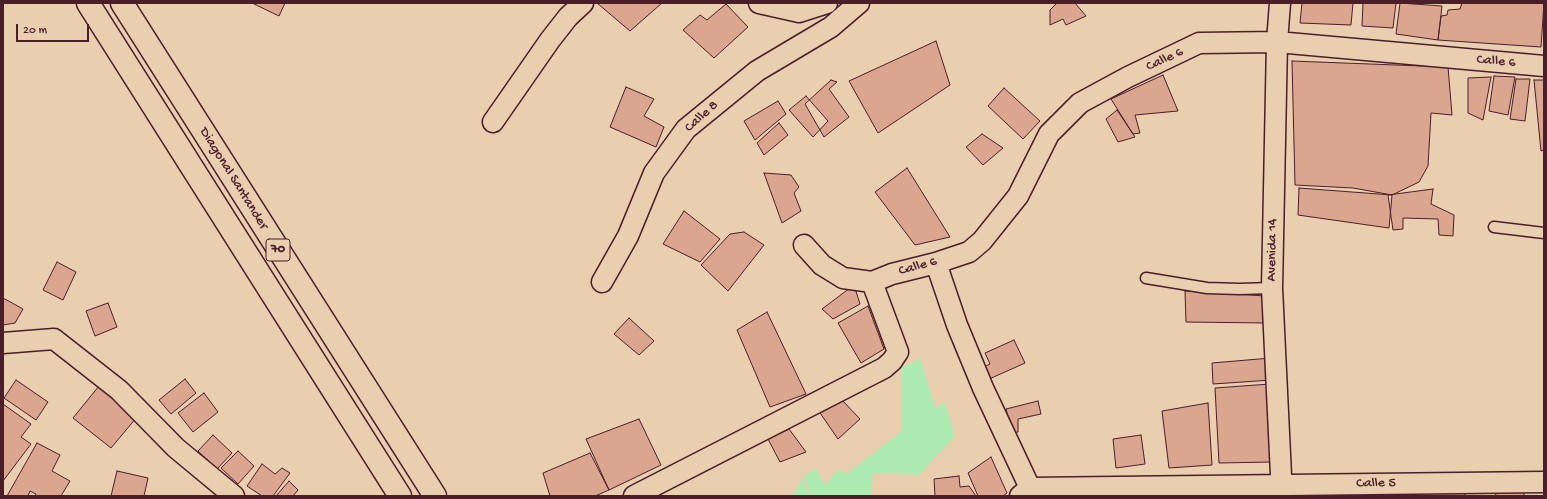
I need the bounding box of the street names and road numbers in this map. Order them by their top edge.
street label: Calle 6 [1144,44,1186,76]
street label: Calle 6 [1476,52,1516,72]
street label: Calle 8 [682,97,722,137]
street label: Diagonal Santander [195,125,271,233]
street label: Avenida 14 [1264,218,1282,282]
road number: 70 [266,239,290,261]
street label: Calle 6 [897,254,939,280]
street label: Calle 5 [1356,475,1396,493]

